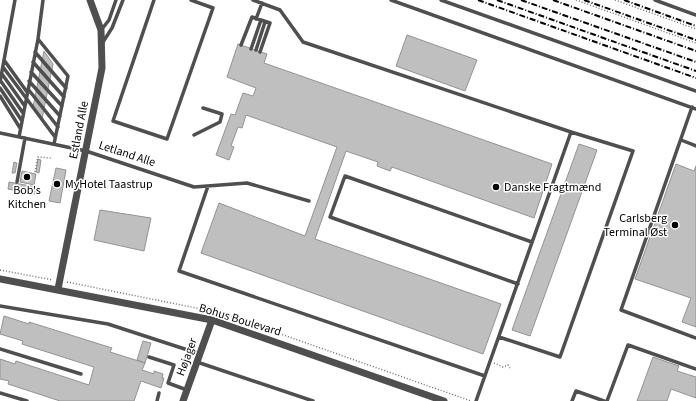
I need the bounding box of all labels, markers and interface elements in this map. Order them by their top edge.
street label: Estland Alle [65,100,93,160]
street label: Letland Alle [96,137,158,171]
marker: Bob's Kitchen [22,172,32,182]
place label: MyHotel Taastrup [65,176,153,193]
marker: MyHotel Taastrup [52,179,62,189]
place label: Danske Fragtmænd [504,179,601,196]
place label: Bob's Kitchen [8,182,46,213]
marker: Danske Fragtmænd [491,182,501,192]
place label: Carlsberg Terminal Øst [603,210,667,241]
marker: Carlsberg Terminal Øst [670,220,680,230]
street label: Bohus Boulevard [197,299,283,341]
street label: Højager [172,335,202,378]

